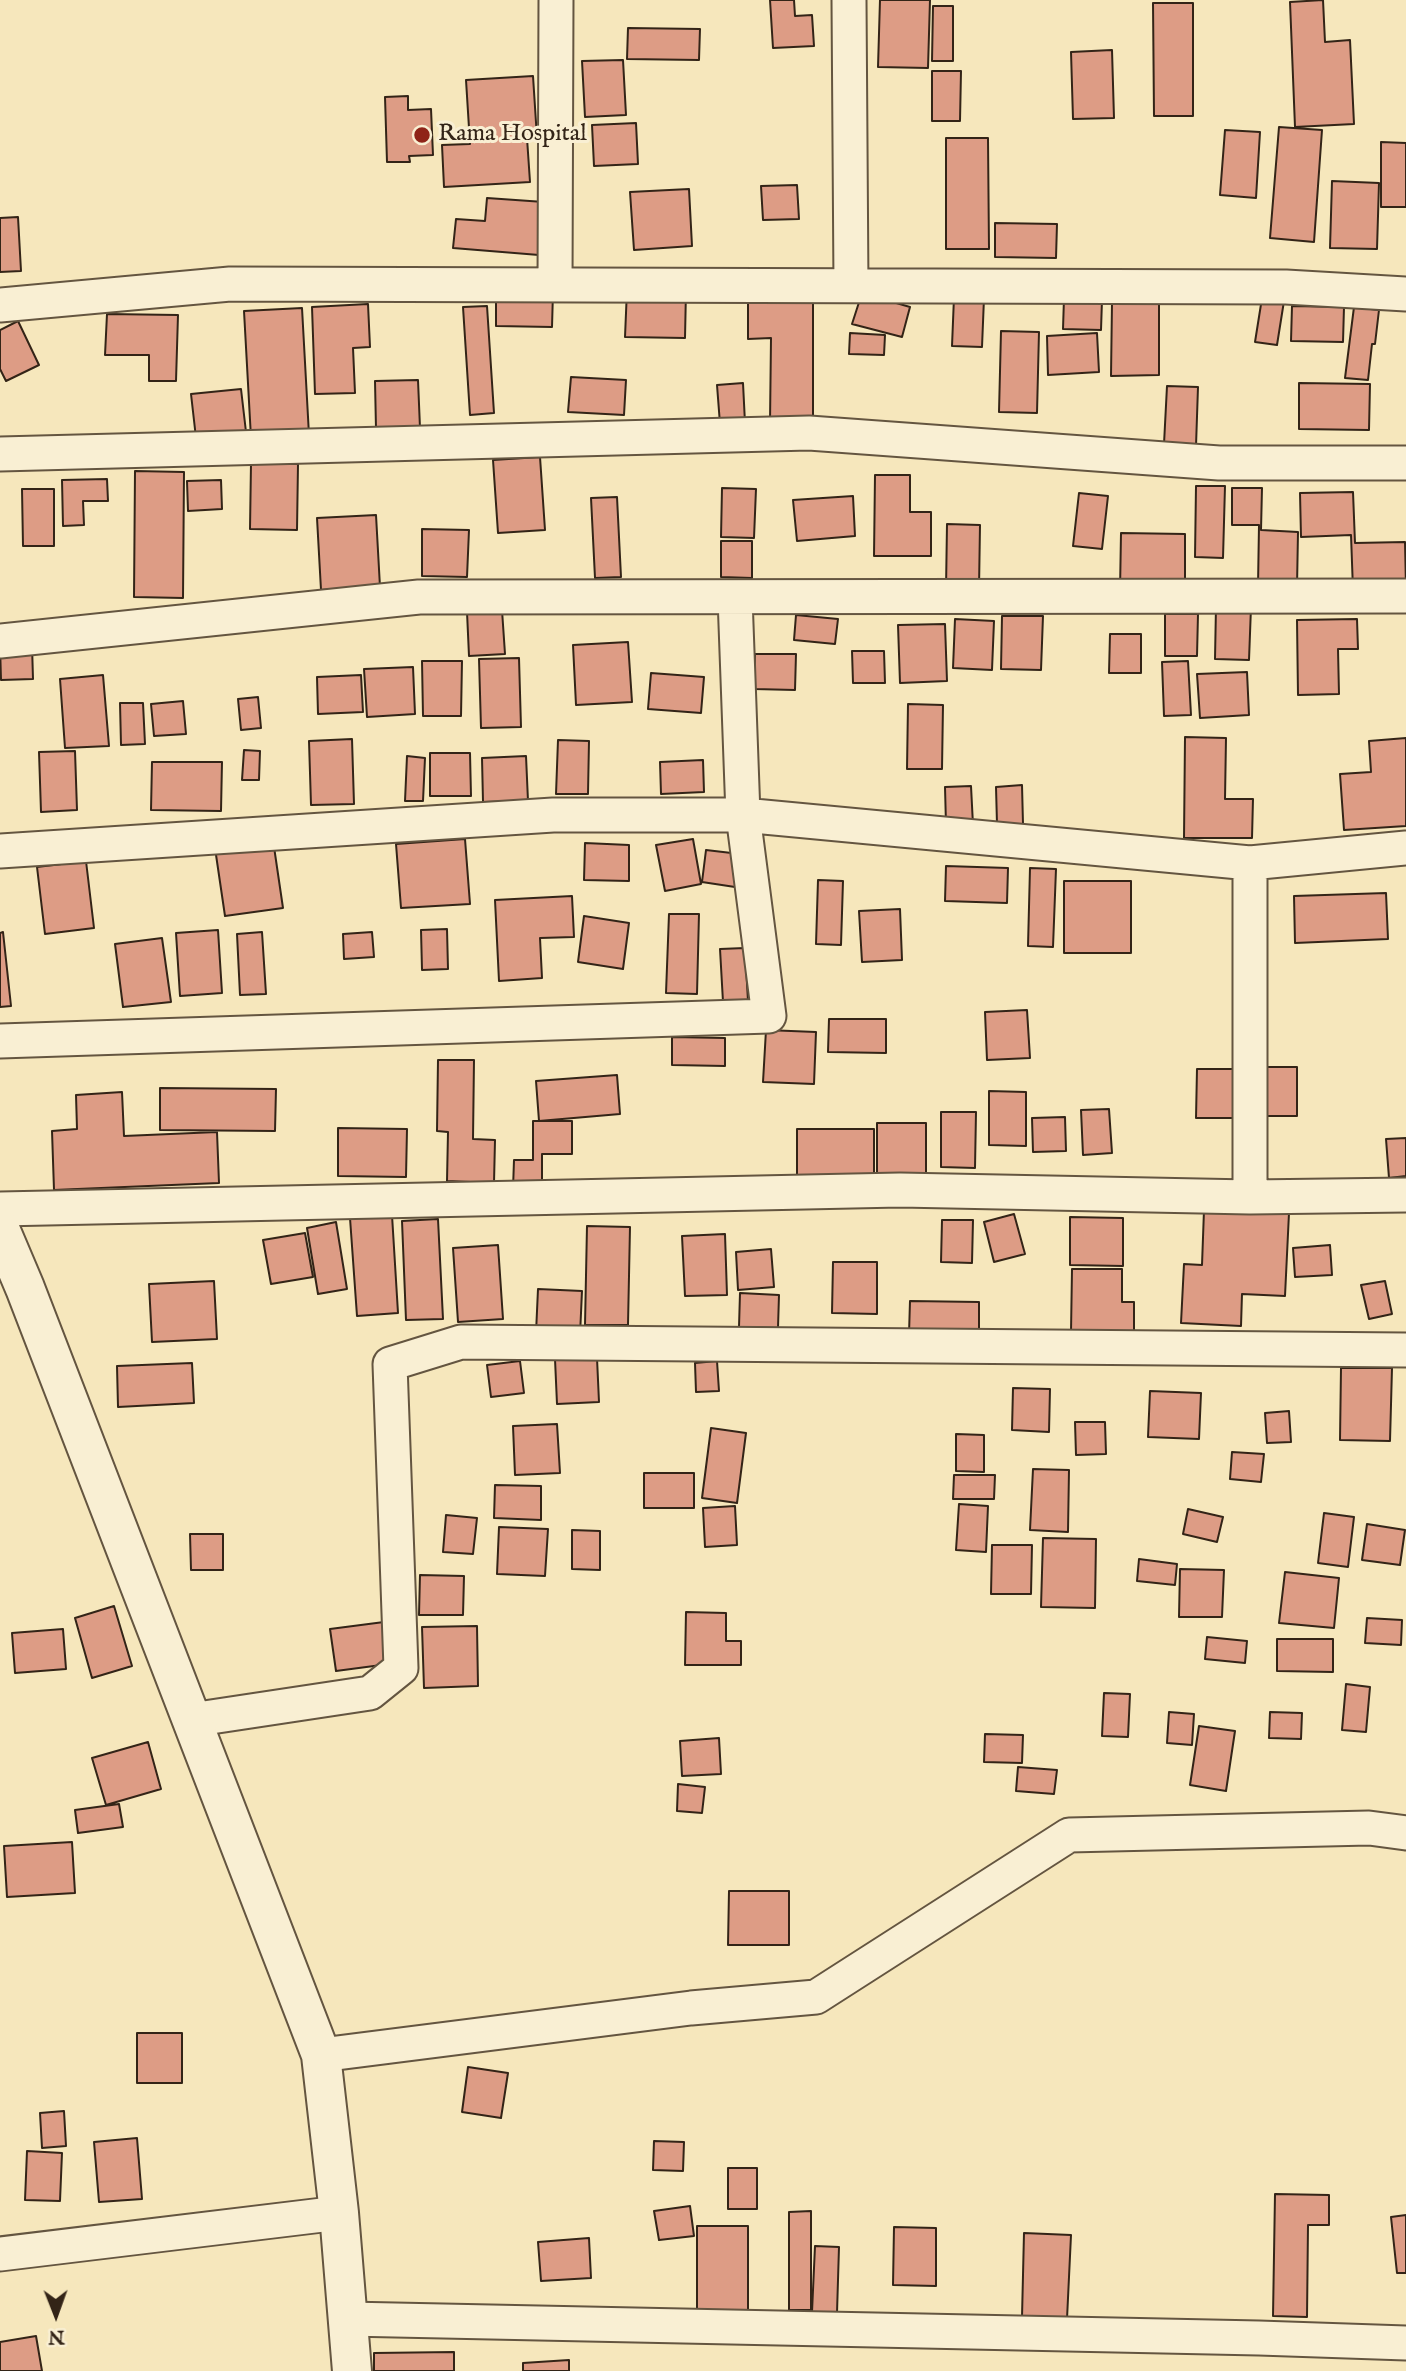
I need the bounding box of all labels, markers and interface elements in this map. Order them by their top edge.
place label: Rama Hospital [438,121,587,149]
marker: Rama Hospital [412,125,432,145]
north arrow [21,2280,91,2350]
text: N [48,2324,65,2348]

